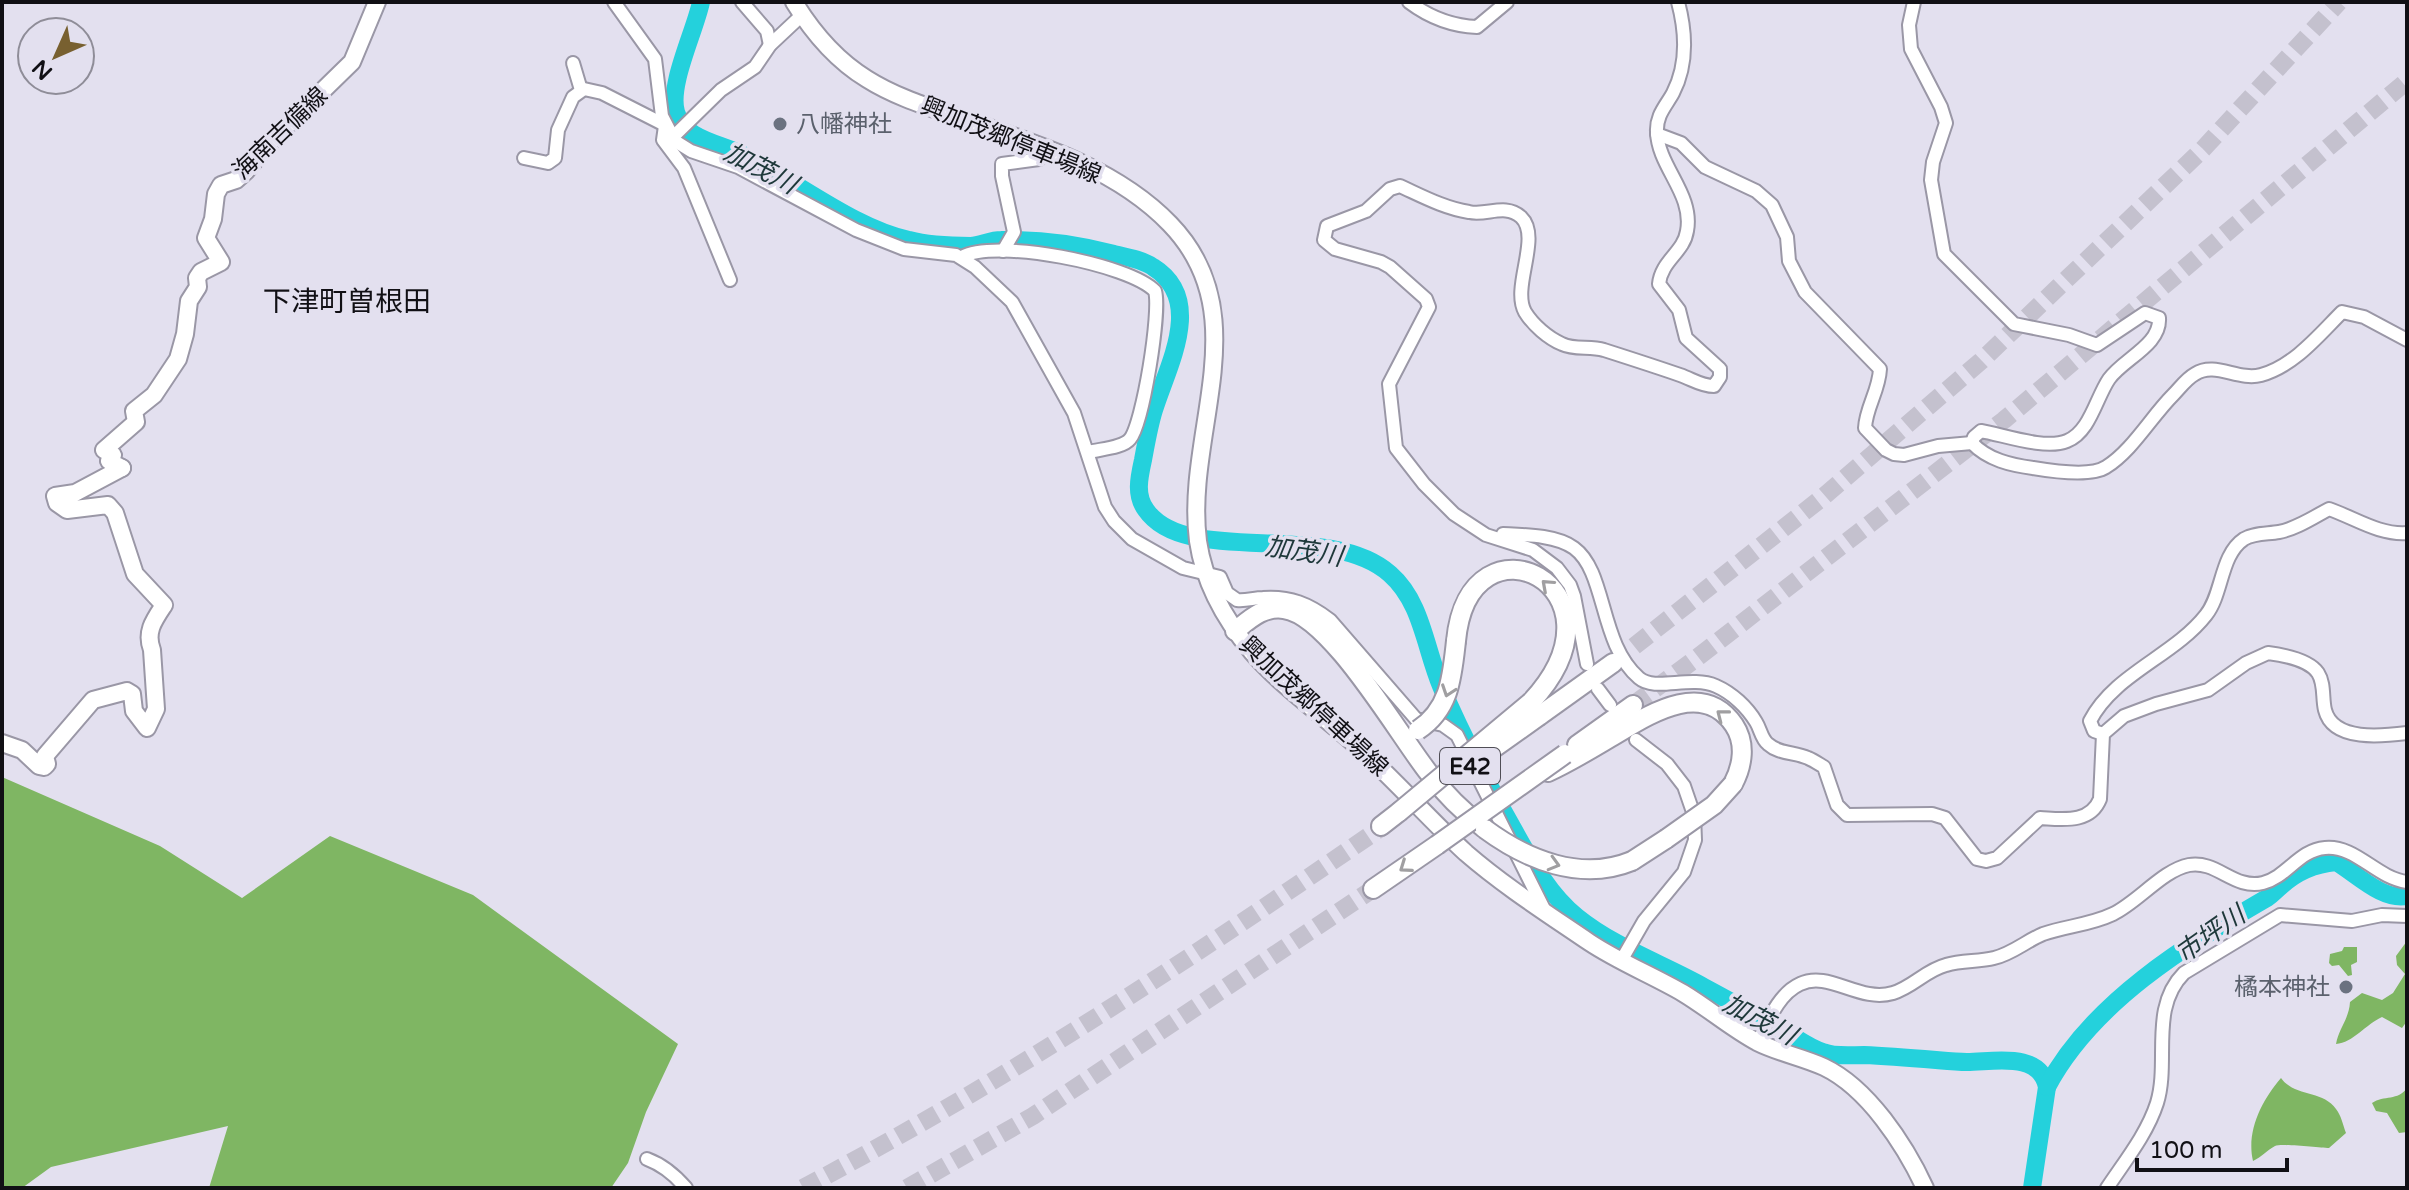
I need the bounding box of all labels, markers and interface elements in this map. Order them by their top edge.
north arrow [16,16,96,96]
text: N [27,54,58,85]
street label: 海南吉備線 [227,81,334,185]
street label: 興加茂郷停車場線 [916,91,1105,190]
place label: 八幡神社 [796,110,892,139]
marker: 八幡神社 [771,115,789,133]
water label: 加茂川 [719,136,805,202]
district label: 下津町曽根田 [263,285,431,319]
water label: 加茂川 [1263,531,1348,573]
one-way arrow [1542,580,1556,594]
street label: 興加茂郷停車場線 [1234,630,1394,782]
one-way arrow [1441,683,1457,697]
one-way arrow [1716,710,1731,724]
road number: E42 [1440,748,1500,784]
one-way arrow [1547,855,1561,871]
one-way arrow [1399,857,1413,872]
water label: 市坪川 [2169,898,2254,969]
place label: 橘本神社 [2234,973,2330,1002]
marker: 橘本神社 [2337,978,2355,996]
water label: 加茂川 [1718,987,1804,1053]
scale bar [2137,1122,2287,1172]
text: 100 m [2149,1136,2223,1165]

